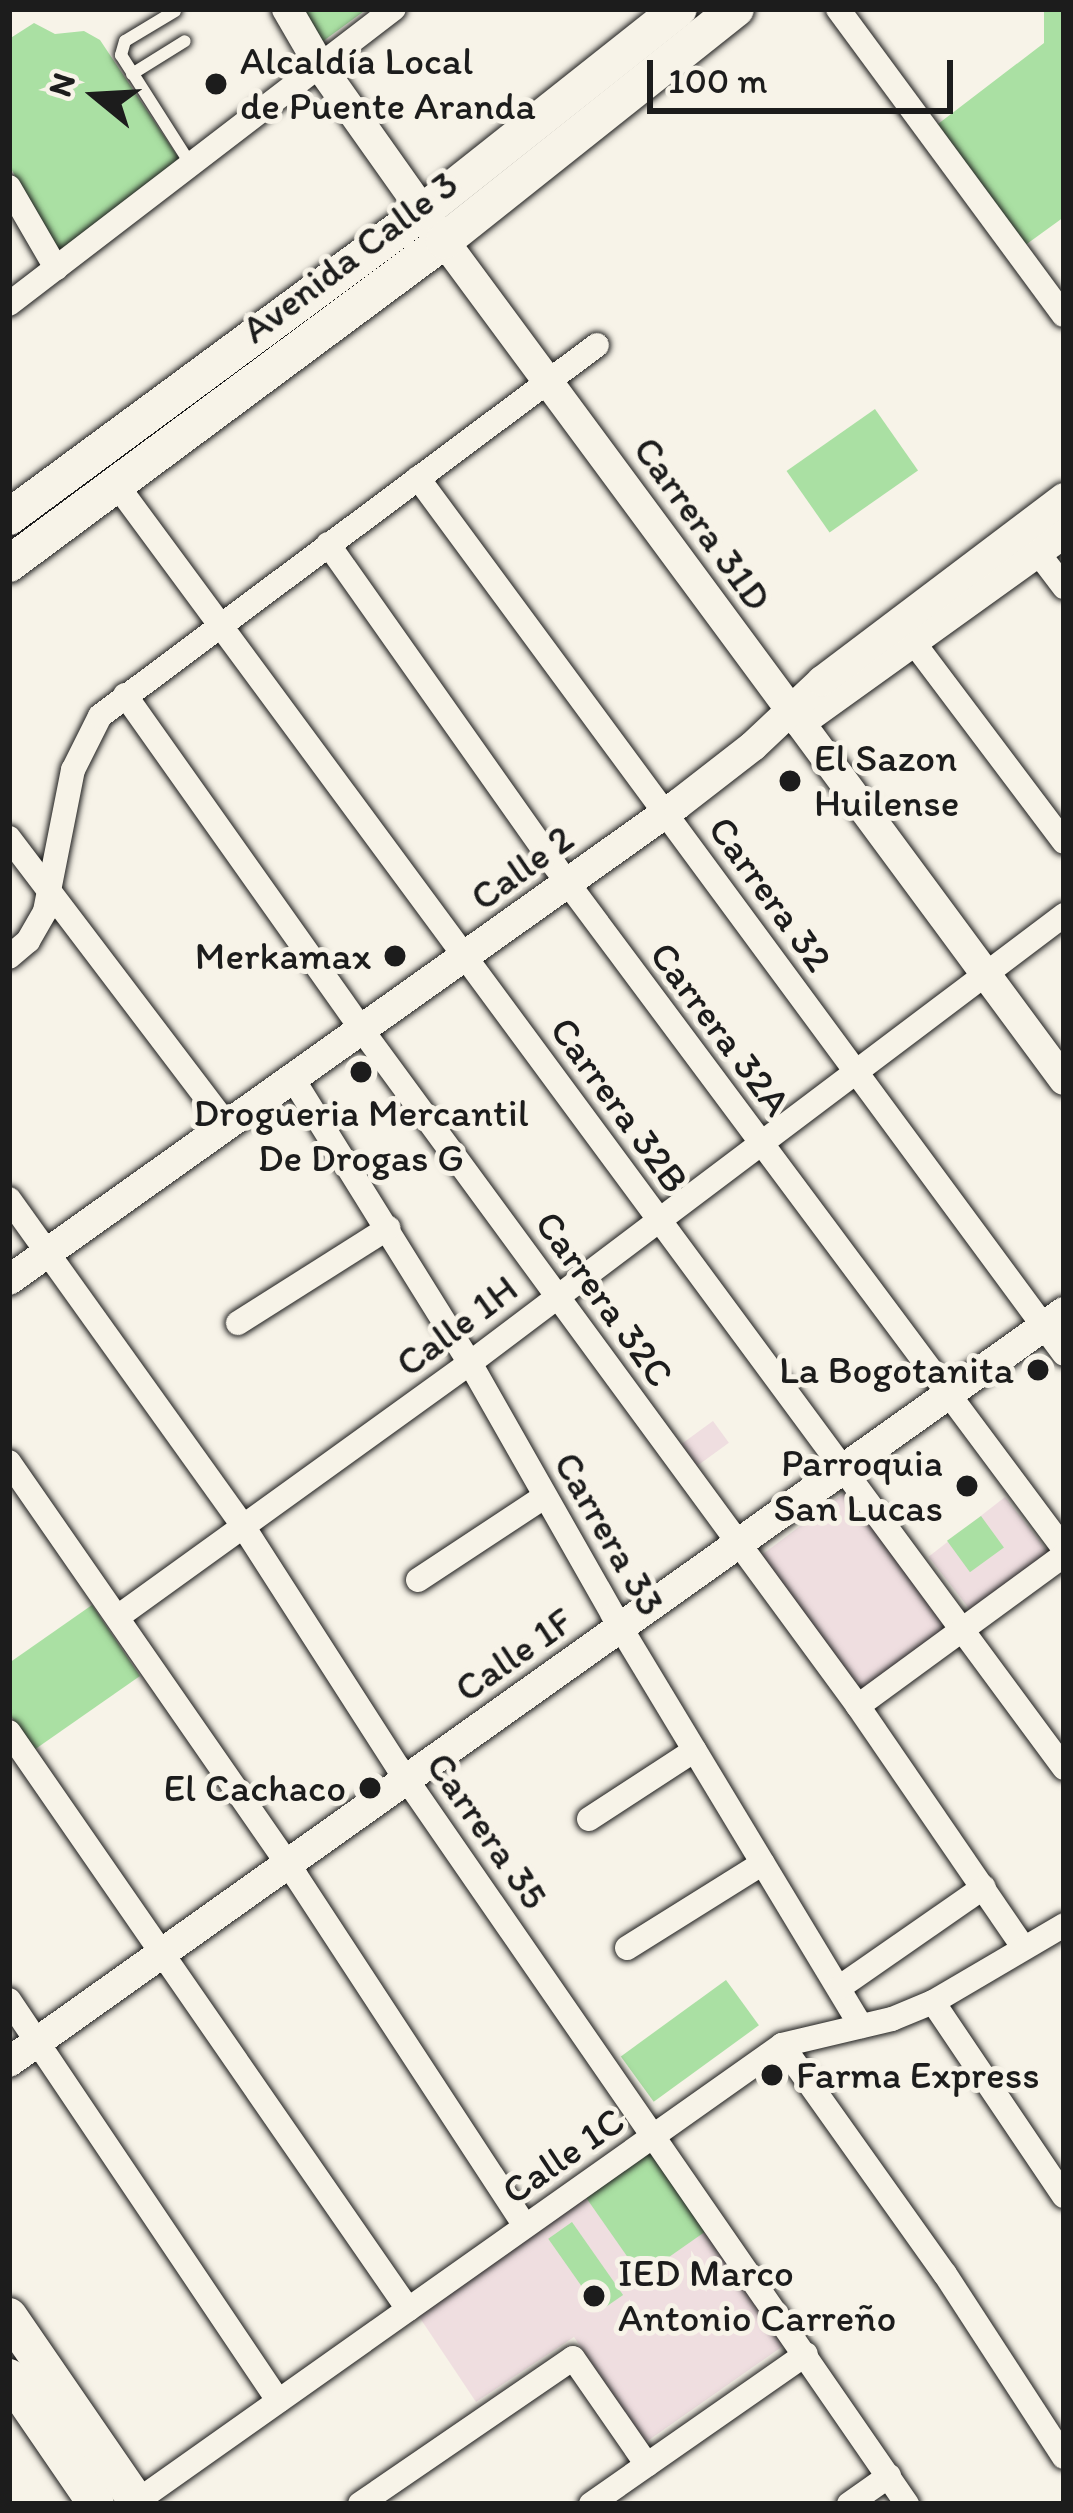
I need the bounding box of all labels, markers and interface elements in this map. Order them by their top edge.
north arrow [36,36,156,156]
scale bar [653,36,959,110]
place label: Alcaldía Local de Puente Aranda [240,39,537,130]
text: 100 m [668,59,767,102]
text: N [39,68,83,101]
marker: Alcaldía Local de Puente Aranda [203,71,229,97]
street label: Avenida Calle 3 [233,161,467,353]
street label: Carrera 31D [623,428,781,620]
place label: El Sazon Huilense [814,736,959,827]
marker: El Sazon Huilense [777,768,803,794]
street label: Carrera 32 [698,807,842,981]
street label: Calle 2 [462,815,582,921]
place label: Merkamax [195,933,371,979]
street label: Carrera 32A [640,933,800,1125]
marker: Merkamax [382,943,408,969]
street label: Carrera 32B [540,1008,698,1202]
marker: Drogueria Mercantil De Drogas G [348,1059,374,1085]
place label: Drogueria Mercantil De Drogas G [194,1091,528,1182]
street label: Carrera 32C [525,1202,683,1396]
street label: Calle 1H [387,1265,527,1387]
place label: La Bogotanita [779,1347,1014,1393]
marker: La Bogotanita [1025,1357,1051,1383]
place label: Parroquia San Lucas [774,1441,943,1532]
street label: Carrera 33 [543,1444,675,1624]
marker: Parroquia San Lucas [954,1473,980,1499]
street label: Calle 1F [446,1598,582,1712]
street label: Carrera 35 [416,1744,558,1918]
place label: El Cachaco [164,1765,346,1811]
marker: El Cachaco [357,1775,383,1801]
place label: Farma Express [796,2052,1038,2098]
marker: Farma Express [759,2062,785,2088]
street label: Calle 1C [493,2097,633,2215]
place label: IED Marco Antonio Carreño [618,2251,896,2342]
marker: IED Marco Antonio Carreño [581,2283,607,2309]

